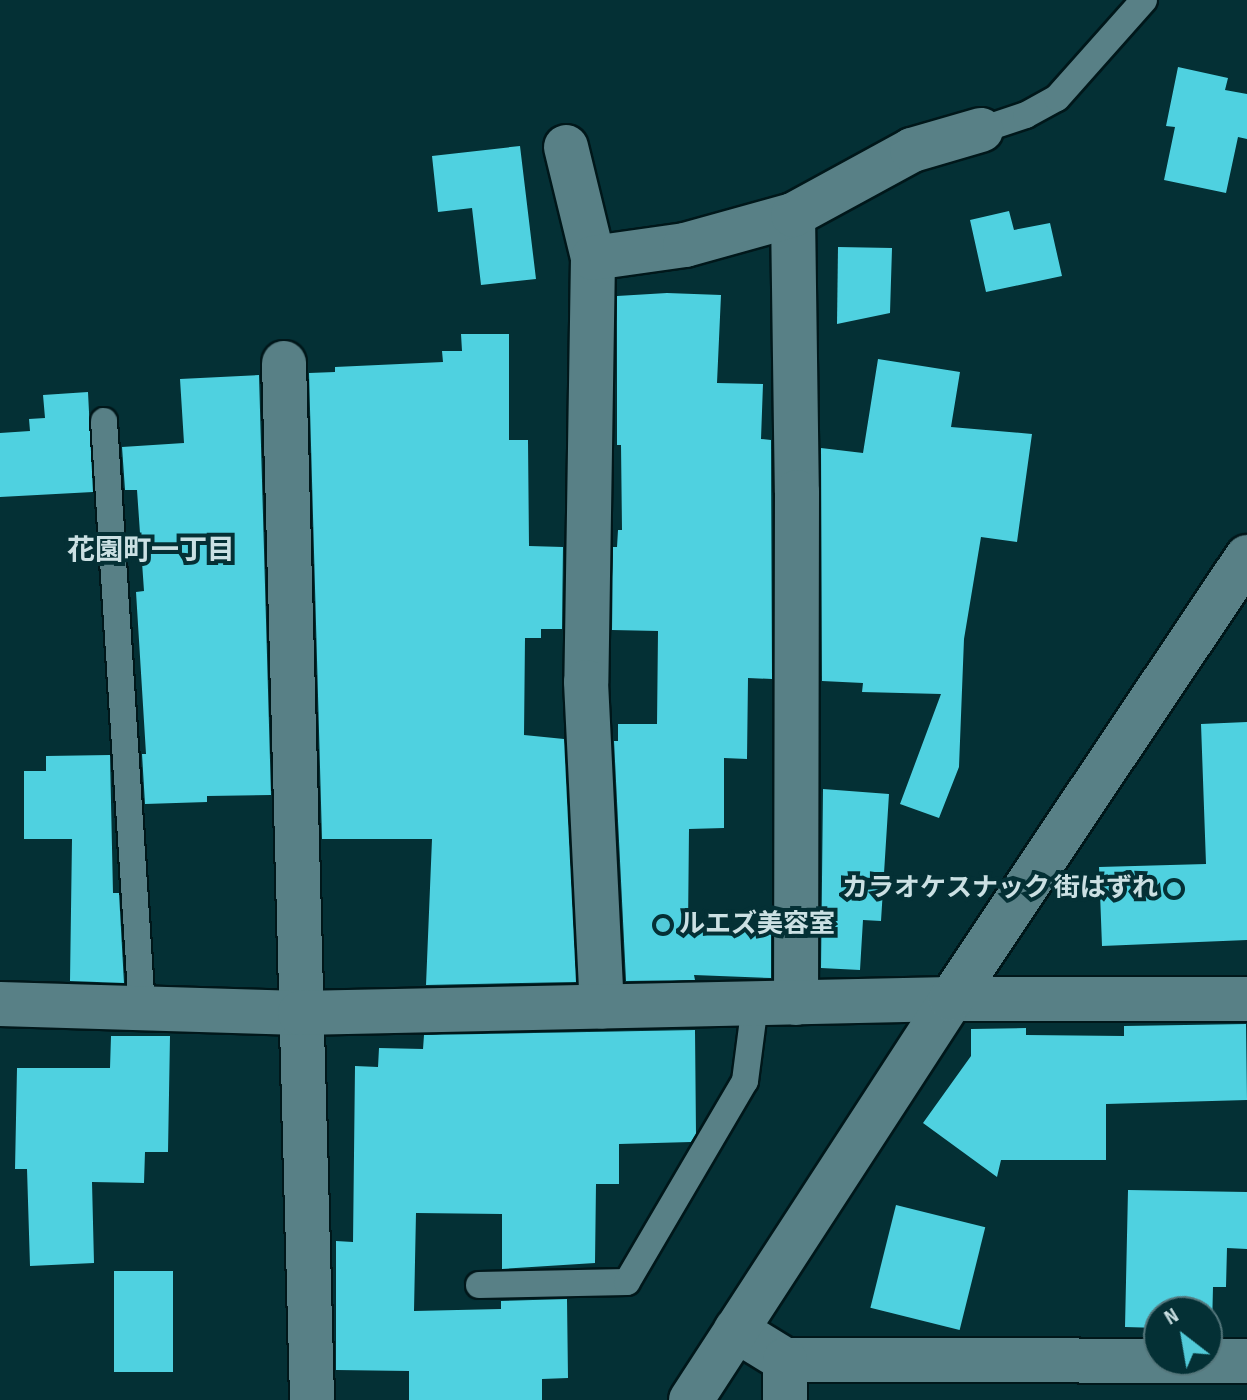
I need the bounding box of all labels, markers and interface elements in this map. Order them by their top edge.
district label: 花園町一丁目 [67,534,235,568]
place label: カラオケスナック 街はずれ [842,873,1158,905]
marker: カラオケスナック 街はずれ [1165,880,1183,898]
place label: ルエズ美容室 [679,909,835,941]
marker: ルエズ美容室 [654,916,672,934]
north arrow [1143,1296,1223,1376]
text: N [1159,1302,1183,1331]

